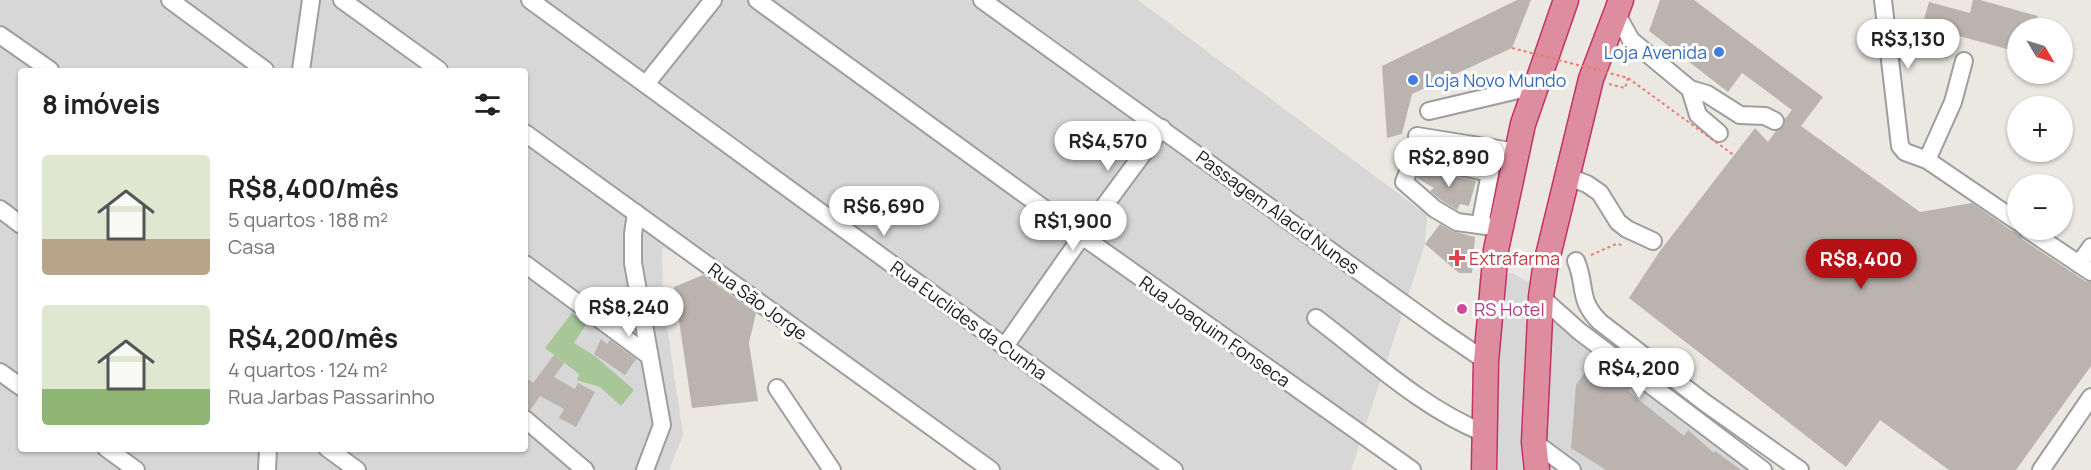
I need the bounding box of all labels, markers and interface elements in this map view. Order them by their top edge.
north arrow [2007,18,2073,84]
map controls [2007,18,2073,240]
pin: R$3,130 [1853,19,1963,70]
text: R$3,130 [1871,25,1945,52]
place label: Loja Avenida [1604,40,1707,64]
marker: Loja Avenida [1712,45,1726,59]
place label: Loja Novo Mundo [1425,68,1566,92]
marker: Loja Novo Mundo [1406,73,1420,87]
text: 8 imóveis [42,86,160,122]
icon: filters [471,88,504,121]
button: + [2007,96,2073,162]
pin: R$4,570 [1053,121,1163,172]
text: R$4,570 [1068,127,1148,154]
pin: R$2,890 [1394,137,1504,188]
text: R$2,890 [1408,143,1490,170]
street label: Passagem Alacid Nunes [1191,145,1365,279]
text: R$8,400/mês [228,170,399,206]
button: − [2007,174,2073,240]
icon: home [90,179,162,251]
pin: R$6,690 [829,186,939,237]
text: R$6,690 [843,192,925,219]
pin: R$1,900 [1018,201,1128,252]
text: 5 quartos · 188 m² [228,206,388,233]
text: R$1,900 [1034,207,1112,234]
text: Casa [228,233,275,260]
pin: R$8,400 [1806,239,1916,290]
text: R$8,400 [1820,245,1902,272]
place label: Extrafarma [1469,246,1560,270]
marker: Extrafarma [1450,251,1464,265]
street label: Rua Euclides da Cunha [886,255,1052,385]
street label: Rua São Jorge [704,257,812,345]
street label: Rua Joaquim Fonseca [1135,270,1295,392]
pin: R$8,240 [574,287,684,338]
text: R$8,240 [589,293,669,320]
place label: RS Hotel [1474,297,1545,321]
marker: RS Hotel [1455,302,1469,316]
text: R$4,200/mês [228,320,398,356]
icon: home [90,329,162,401]
pin: R$4,200 [1584,348,1694,399]
text: R$4,200 [1598,354,1680,381]
text: 4 quartos · 124 m² [228,356,388,383]
text: Rua Jarbas Passarinho [228,383,435,410]

